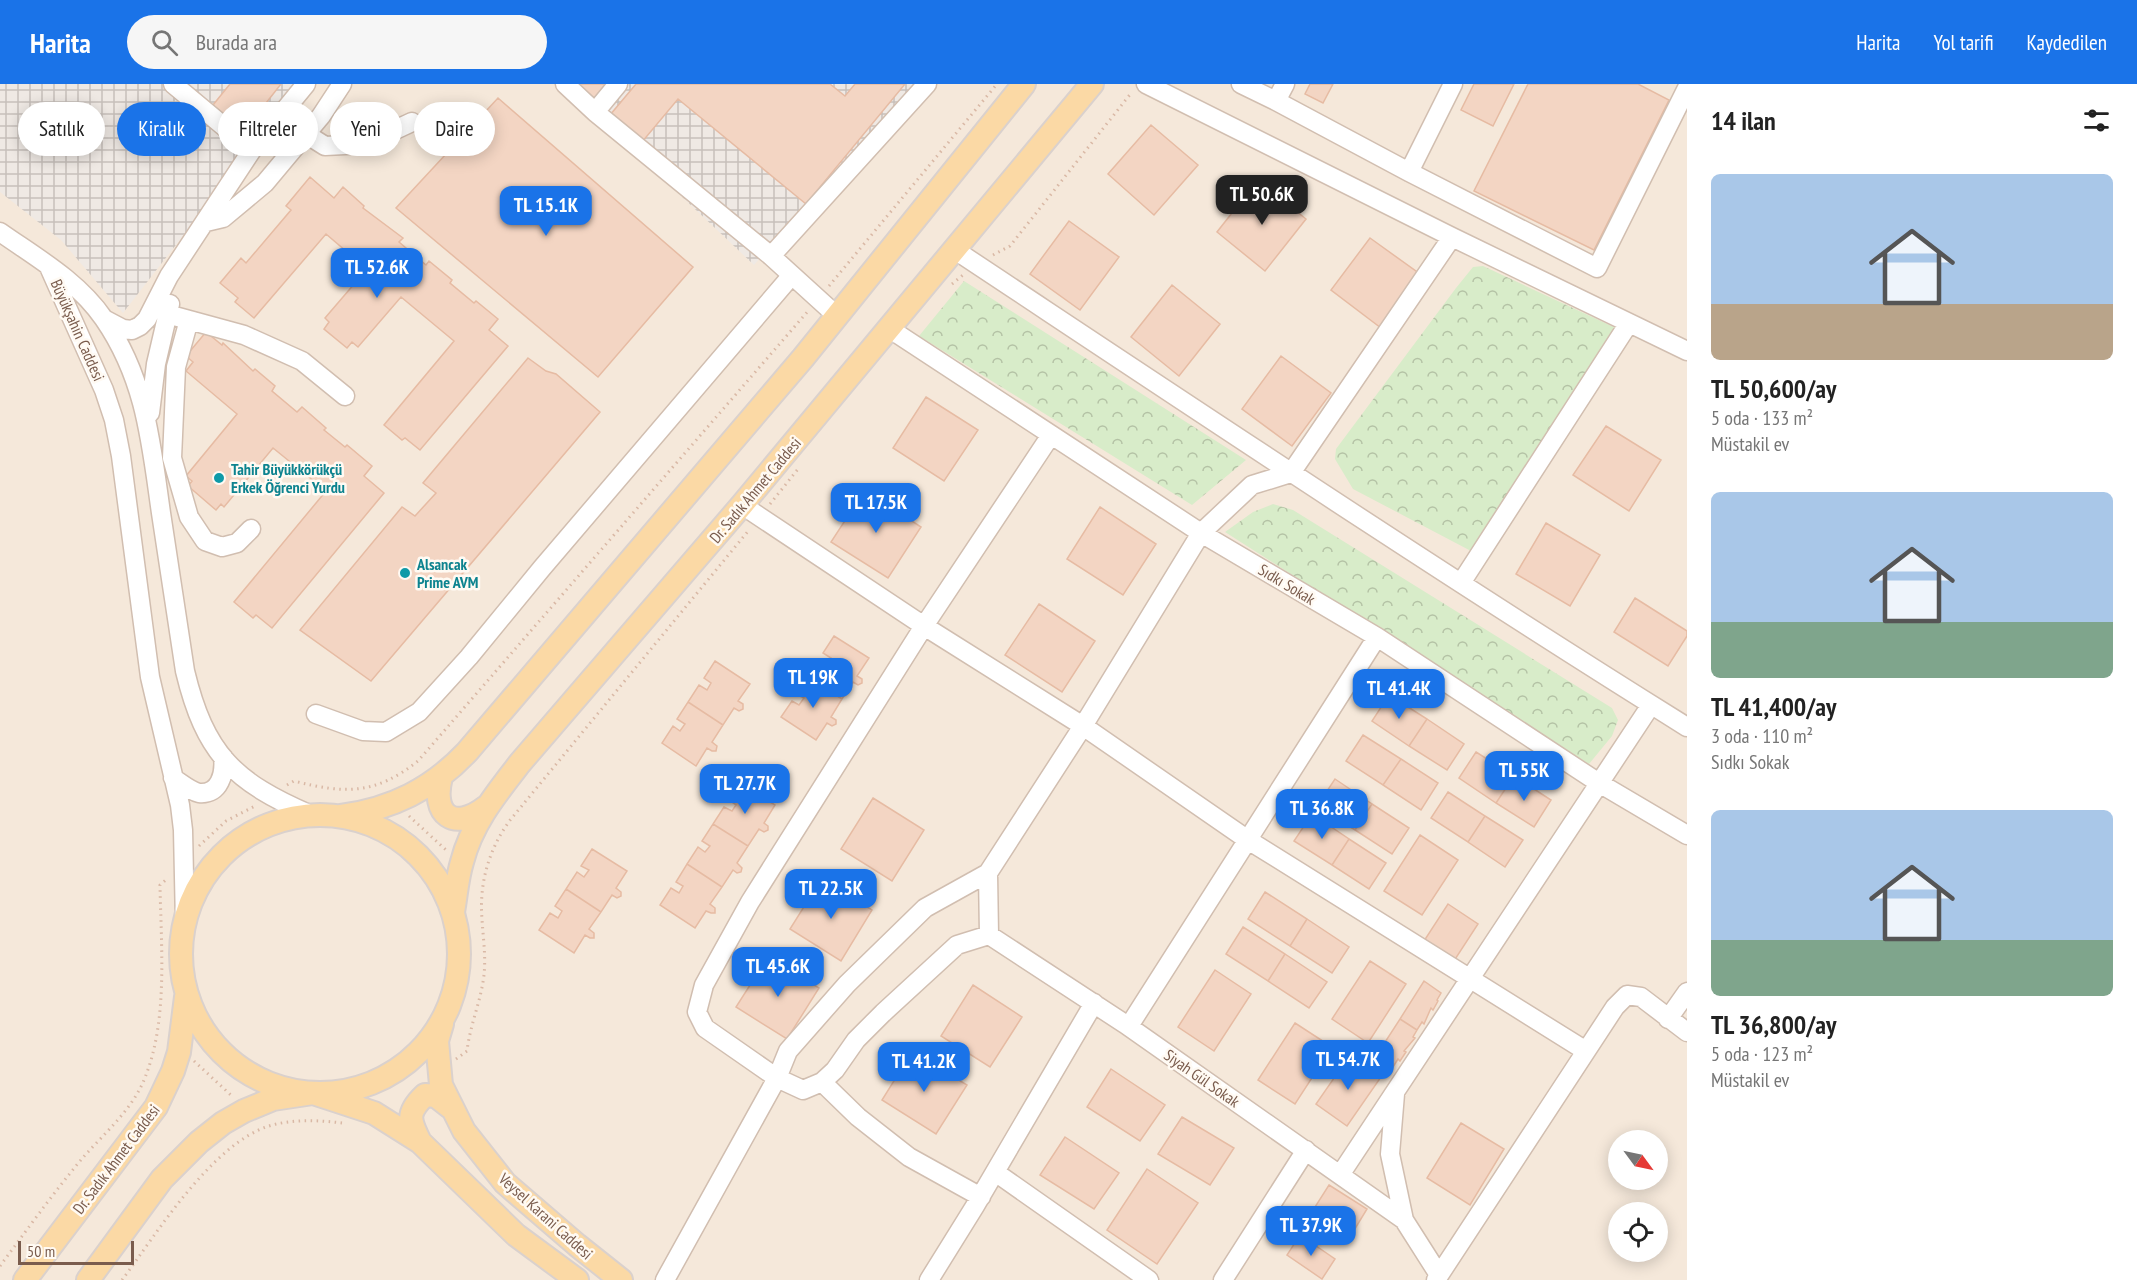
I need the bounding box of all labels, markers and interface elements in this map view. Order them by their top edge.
search box [127,15,547,69]
text: Harita [30,24,91,61]
icon: search [148,26,181,59]
text: Burada ara [196,28,277,56]
text: Harita [1856,29,1900,56]
text: Yol tarifi [1933,29,1994,56]
text: Kaydedilen [2027,29,2107,56]
chip: Satılık [18,102,105,156]
chip: Kiralık [117,102,206,156]
chip: Filtreler [218,102,318,156]
chip: Yeni [330,102,402,156]
chip: Daire [414,102,495,156]
text: 14 ilan [1711,104,1776,137]
icon: filters [2080,104,2113,137]
pin: TL 50.6K [1200,175,1324,226]
text: TL 50.6K [1230,181,1294,207]
pin: TL 15.1K [484,186,608,237]
text: TL 15.1K [514,192,578,218]
icon: home [1858,213,1966,321]
pin: TL 52.6K [315,248,439,299]
text: TL 52.6K [345,254,409,280]
street label: Büyükşahin Caddesi [47,276,109,384]
text: TL 50,600/ay [1711,372,1837,405]
text: 5 oda · 133 m² [1711,405,1813,431]
text: Müstakil ev [1711,431,1789,457]
street label: Dr. Sadık Ahmet Caddesi [705,433,805,547]
place label: Tahir Büyükkörükçü Erkek Öğrenci Yurdu [231,459,345,497]
marker: Tahir Büyükkörükçü Erkek Öğrenci Yurdu [212,471,226,485]
pin: TL 17.5K [814,483,938,534]
text: TL 17.5K [845,489,907,515]
icon: home [1858,531,1966,639]
place label: Alsancak Prime AVM [416,554,479,592]
street label: Sıdkı Sokak [1255,559,1320,609]
marker: Alsancak Prime AVM [398,566,412,580]
pin: TL 19K [764,658,862,709]
text: TL 19K [788,664,838,690]
pin: TL 41.4K [1337,669,1461,720]
text: TL 41.4K [1367,675,1431,701]
text: TL 41,400/ay [1711,690,1837,723]
text: 3 oda · 110 m² [1711,723,1813,749]
text: Sıdkı Sokak [1711,749,1790,775]
pin: TL 55K [1475,751,1573,802]
text: TL 55K [1499,757,1549,783]
pin: TL 27.7K [683,764,807,815]
text: TL 27.7K [714,770,776,796]
pin: TL 36.8K [1260,789,1384,840]
text: TL 36.8K [1290,795,1354,821]
icon: home [1858,849,1966,957]
pin: TL 22.5K [769,869,893,920]
text: TL 22.5K [799,875,863,901]
pin: TL 45.6K [716,947,840,998]
text: TL 45.6K [746,953,810,979]
text: TL 36,800/ay [1711,1008,1837,1041]
pin: TL 54.7K [1286,1040,1410,1091]
text: 5 oda · 123 m² [1711,1041,1813,1067]
pin: TL 41.2K [862,1042,986,1093]
street label: Siyah Gül Sokak [1160,1045,1244,1112]
text: TL 54.7K [1316,1046,1380,1072]
text: TL 41.2K [892,1048,956,1074]
text: Müstakil ev [1711,1067,1789,1093]
street label: Dr. Sadık Ahmet Caddesi [68,1100,164,1218]
north arrow [1608,1130,1668,1190]
map controls [1608,1130,1668,1262]
street label: Veysel Karani Caddesi [494,1168,597,1263]
button: locate [1608,1202,1668,1262]
pin: TL 37.9K [1249,1206,1373,1257]
text: TL 37.9K [1280,1212,1342,1238]
scale bar [18,1238,134,1266]
text: 50 m [27,1241,55,1261]

